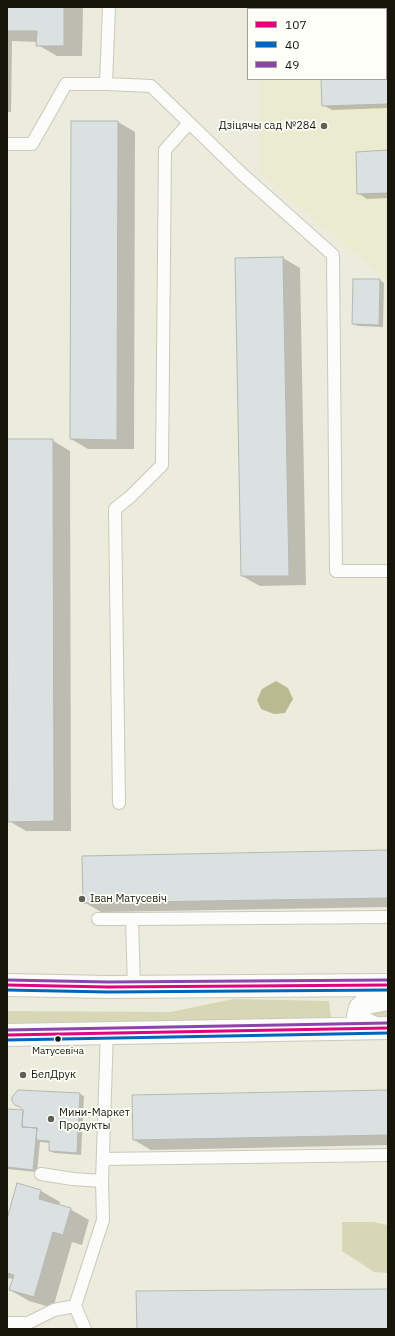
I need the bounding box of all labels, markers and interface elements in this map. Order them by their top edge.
legend [247,8,387,80]
text: 107 [285,17,307,32]
text: 40 [285,37,299,52]
text: 49 [285,57,299,72]
place label: Дзіцячы сад №284 [219,119,316,133]
marker: Дзіцячы сад №284 [319,121,329,131]
place label: Іван Матусевіч [90,892,167,906]
marker: Іван Матусевіч [77,894,87,904]
marker: Матусевіча [53,1034,63,1044]
place label: Матусевіча [32,1045,84,1057]
place label: БелДрук [31,1068,76,1082]
marker: БелДрук [18,1070,28,1080]
place label: Мини-Маркет Продукты [59,1106,130,1132]
marker: Мини-Маркет Продукты [46,1114,56,1124]

